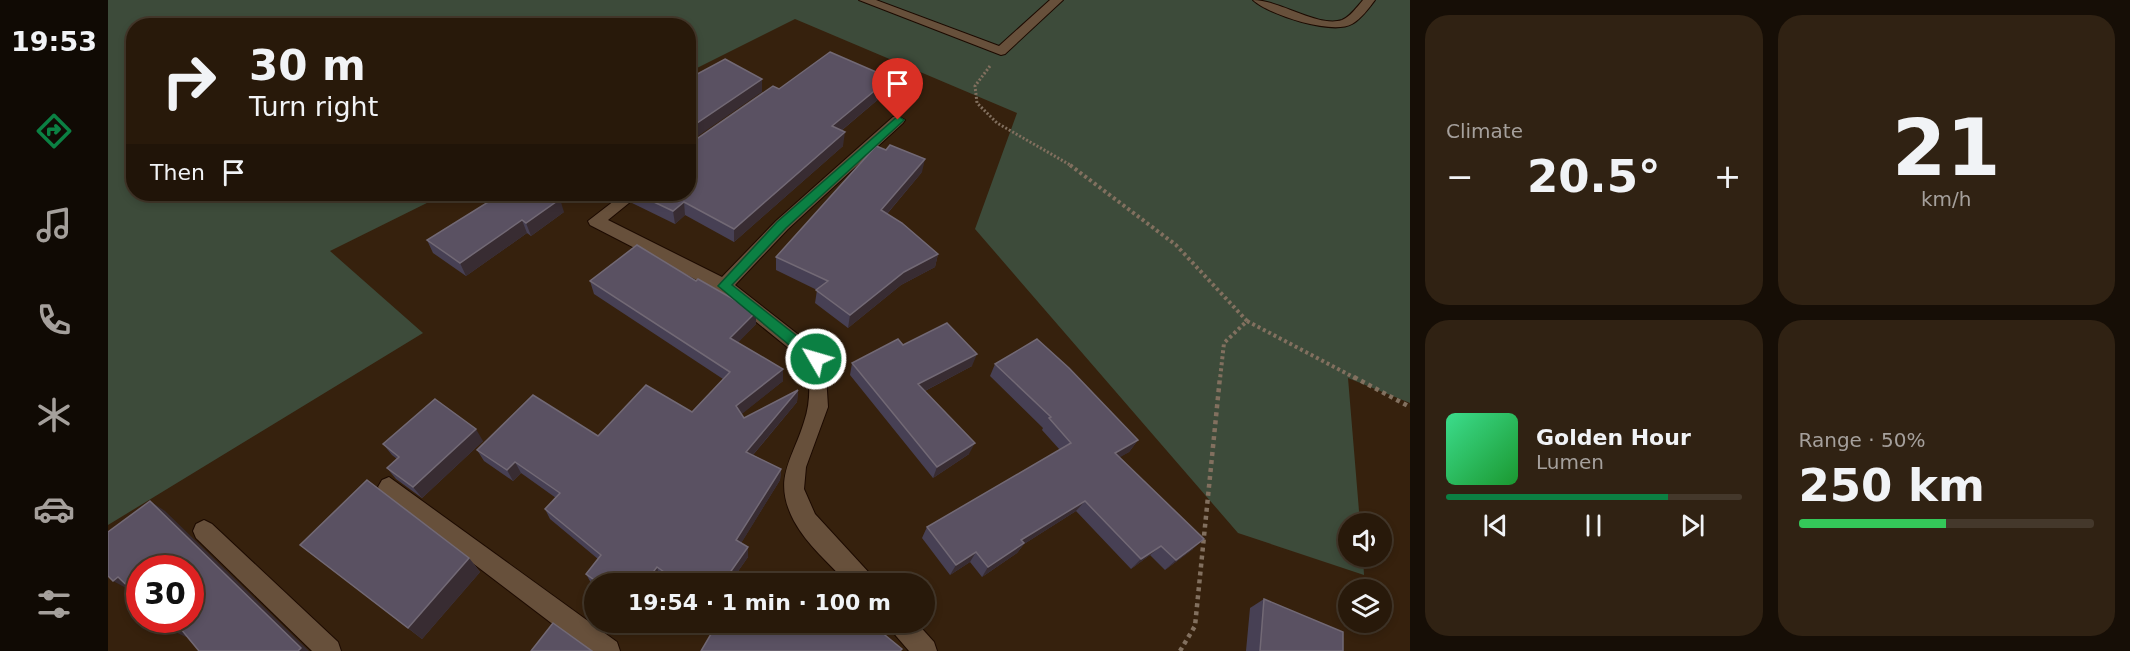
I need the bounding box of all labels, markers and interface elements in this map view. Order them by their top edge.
text: 19:53 [11,26,97,57]
text: 30 m [249,41,366,90]
icon: right [150,42,228,120]
pin [872,58,923,120]
icon: arrive [881,67,914,100]
text: Turn right [249,91,378,122]
text: 21 [1892,103,2001,193]
icon: directions [33,110,75,152]
text: Climate [1446,119,1523,143]
text: 20.5° [1527,150,1661,203]
icon: arrive [217,156,250,189]
text: − [1446,157,1474,196]
text: + [1714,157,1742,196]
text: Then [150,160,205,185]
text: km/h [1921,187,1971,211]
icon: music [33,204,75,246]
icon: phone [33,299,75,341]
position arrow [784,327,848,391]
icon: climate [33,394,75,436]
text: Golden Hour [1536,425,1691,450]
text: Range · 50% [1799,428,1925,452]
text: Lumen [1536,450,1604,474]
text: 250 km [1799,459,1985,512]
icon: car [33,488,75,530]
icon: previous [1479,509,1512,542]
icon: pause [1577,509,1610,542]
icon: next [1676,509,1709,542]
map controls [1338,513,1392,633]
button: sound [1338,513,1392,567]
speed limit sign: 30 [126,555,204,633]
button: layers [1338,579,1392,633]
icon: filters [33,583,75,625]
text: 19:54 · 1 min · 100 m [628,590,891,615]

